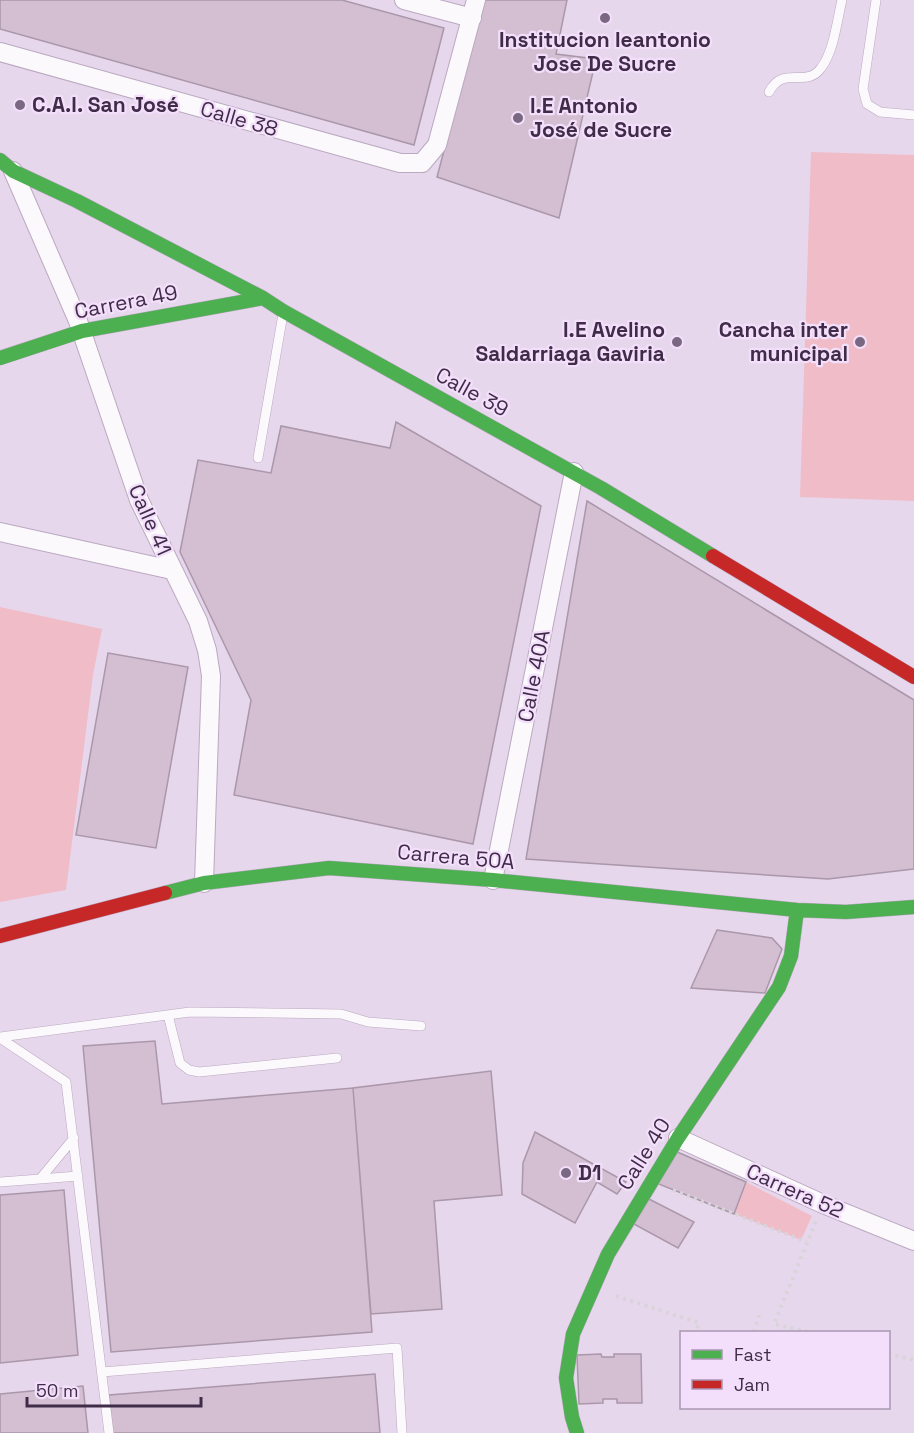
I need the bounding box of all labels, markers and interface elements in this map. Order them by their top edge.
marker: Institucion Ieantonio Jose De Sucre [598,11,612,25]
place label: Institucion Ieantonio Jose De Sucre [499,26,711,77]
place label: C.A.I. San José [32,91,179,118]
place label: I.E Antonio José de Sucre [530,92,672,143]
street label: Calle 38 [197,95,281,142]
marker: C.A.I. San José [13,98,27,112]
marker: I.E Antonio José de Sucre [511,111,525,125]
street label: Carrera 49 [72,278,180,325]
place label: I.E Avelino Saldarriaga Gaviria [475,316,665,367]
place label: Cancha inter municipal [719,316,848,367]
marker: I.E Avelino Saldarriaga Gaviria [670,335,684,349]
marker: Cancha inter municipal [853,335,867,349]
street label: Calle 39 [431,361,513,423]
street label: Calle 41 [123,480,178,560]
street label: Calle 40A [511,627,556,724]
street label: Carrera 50A [396,838,516,875]
street label: Calle 40 [611,1113,676,1195]
street label: Carrera 52 [742,1157,848,1224]
place label: D1 [578,1159,601,1186]
marker: D1 [559,1166,573,1180]
legend [680,1331,890,1409]
text: Fast [734,1343,771,1366]
scale bar [27,1370,201,1408]
text: Jam [734,1373,770,1396]
text: 50 m [36,1379,78,1402]

